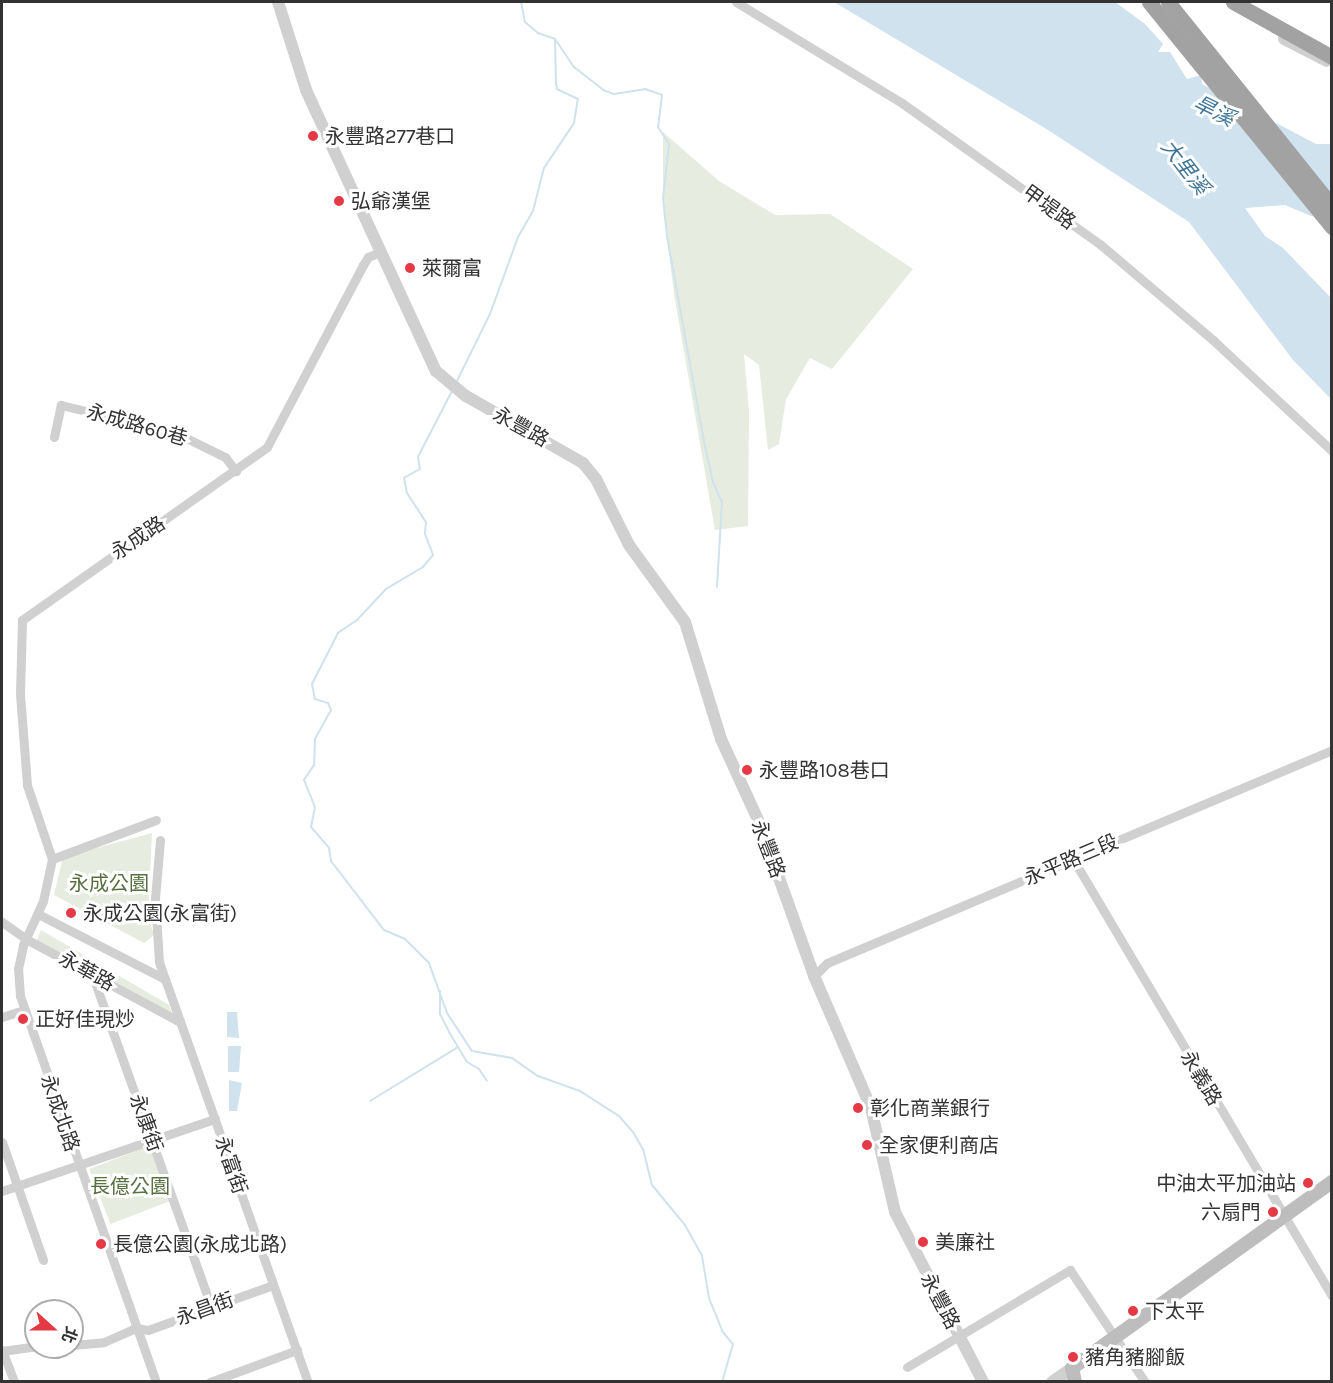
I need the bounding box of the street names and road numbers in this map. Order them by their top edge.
street label: 甲堤路 [1018,180,1080,234]
street label: 永成路60巷 [84,399,190,451]
street label: 永豐路 [489,402,553,452]
street label: 永成路 [106,511,170,565]
street label: 永豐路 [746,817,790,881]
street label: 永平路三段 [1020,829,1122,891]
street label: 永華路 [55,946,119,996]
street label: 永義路 [1175,1046,1227,1110]
street label: 永成北路 [36,1071,84,1155]
street label: 永康街 [124,1091,168,1155]
street label: 永富街 [210,1133,252,1197]
street label: 永豐路 [915,1269,965,1333]
street label: 永昌街 [173,1287,237,1331]

